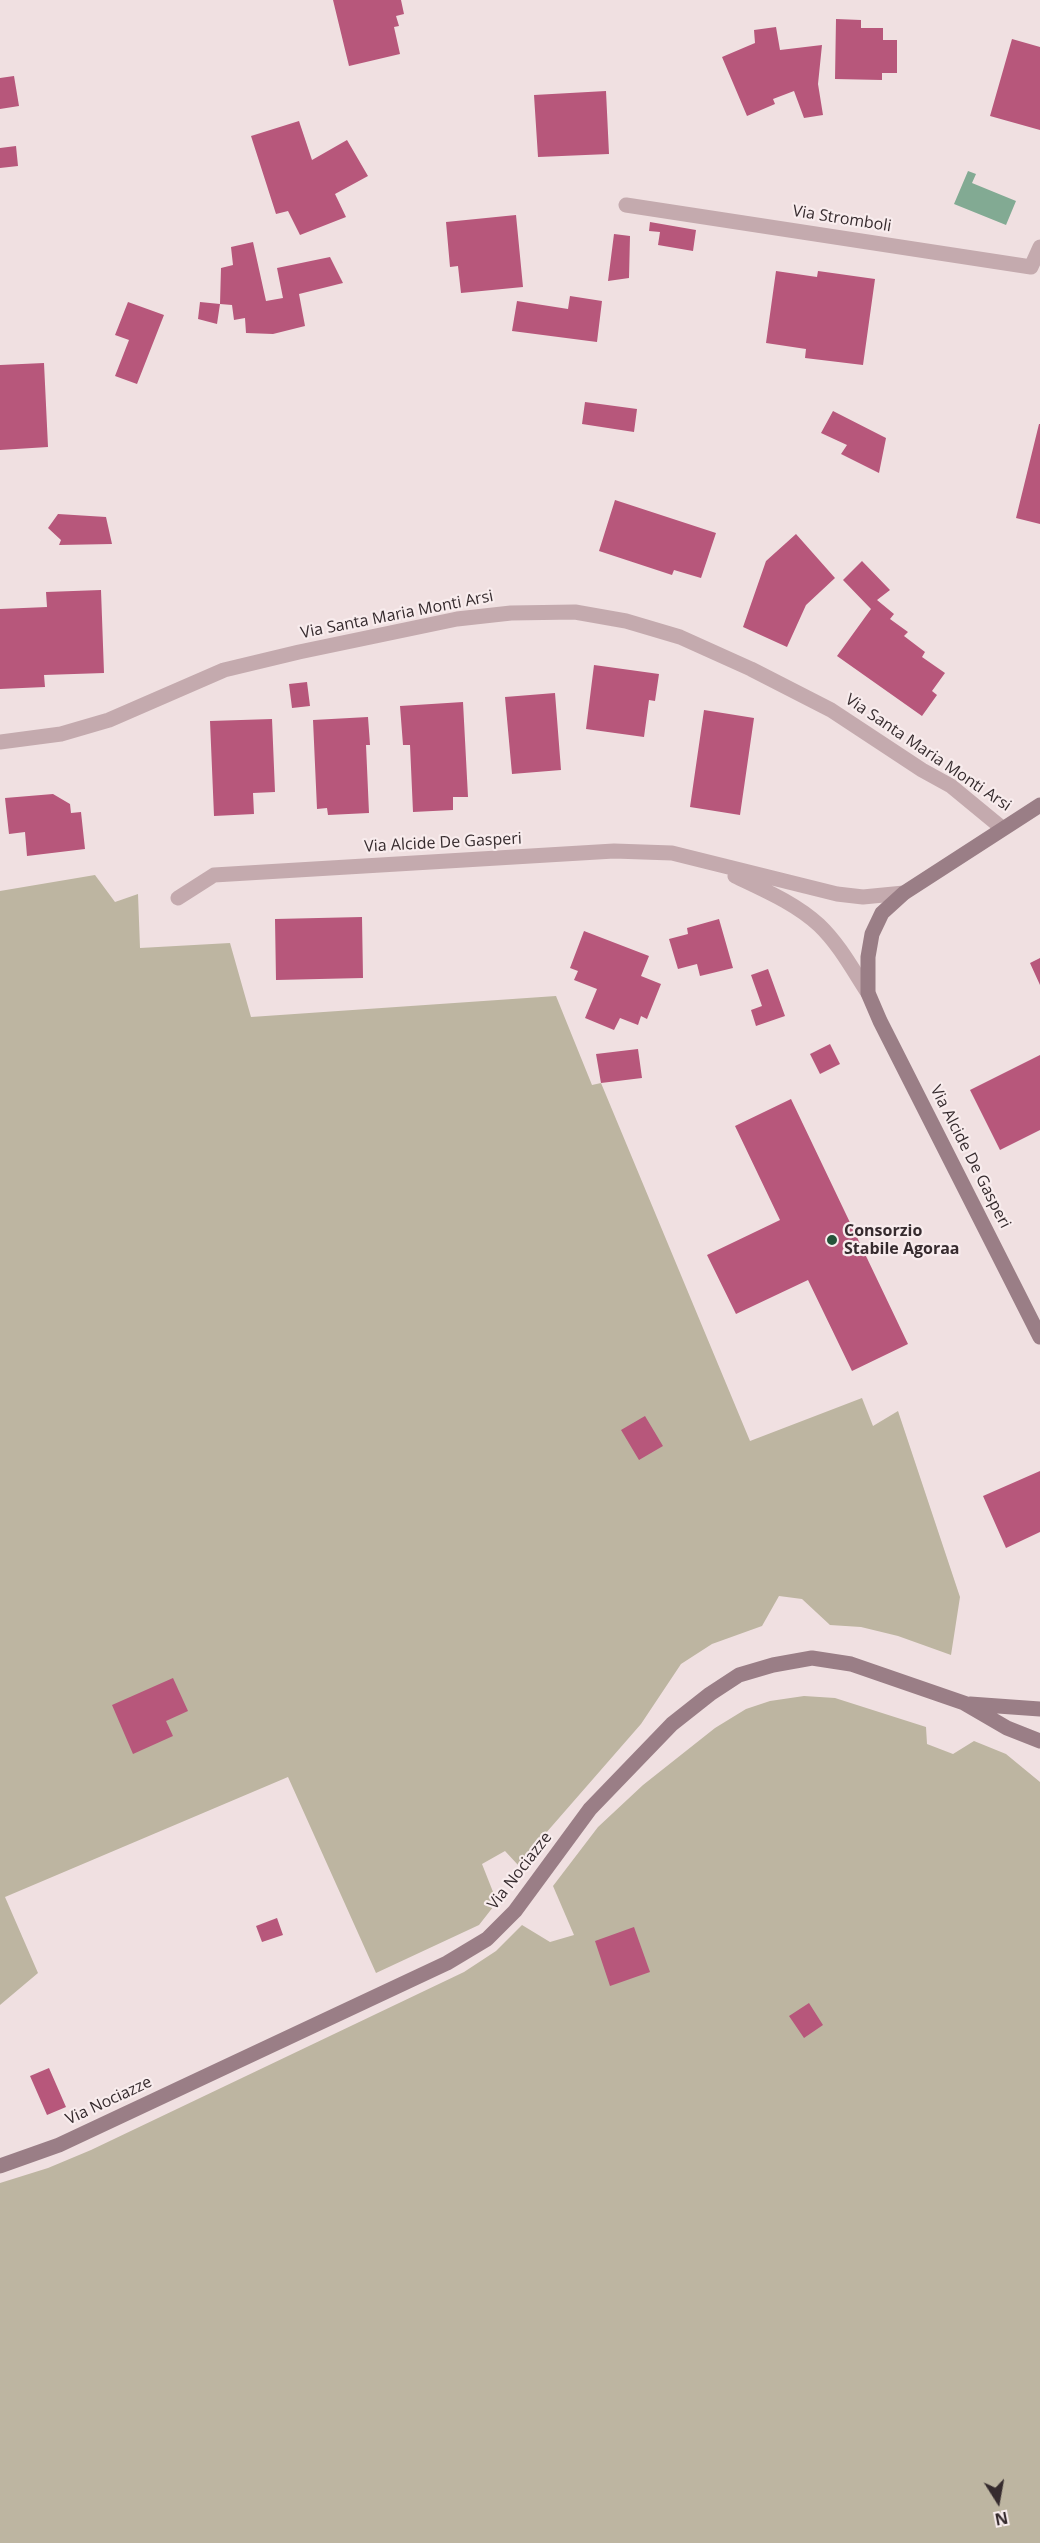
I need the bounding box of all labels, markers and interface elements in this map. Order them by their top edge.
street label: Via Stromboli [791,202,893,236]
street label: Via Santa Maria Monti Arsi [299,587,495,643]
street label: Via Santa Maria Monti Arsi [841,690,1015,816]
street label: Via Alcide De Gasperi [364,829,522,857]
street label: Via Alcide De Gasperi [926,1082,1014,1232]
place label: Consorzio Stabile Agoraa [844,1221,960,1259]
marker: Consorzio Stabile Agoraa [825,1233,839,1247]
street label: Via Nociazze [484,1828,556,1914]
street label: Via Nociazze [63,2073,155,2129]
north arrow [968,2471,1028,2531]
text: N [993,2507,1010,2531]

